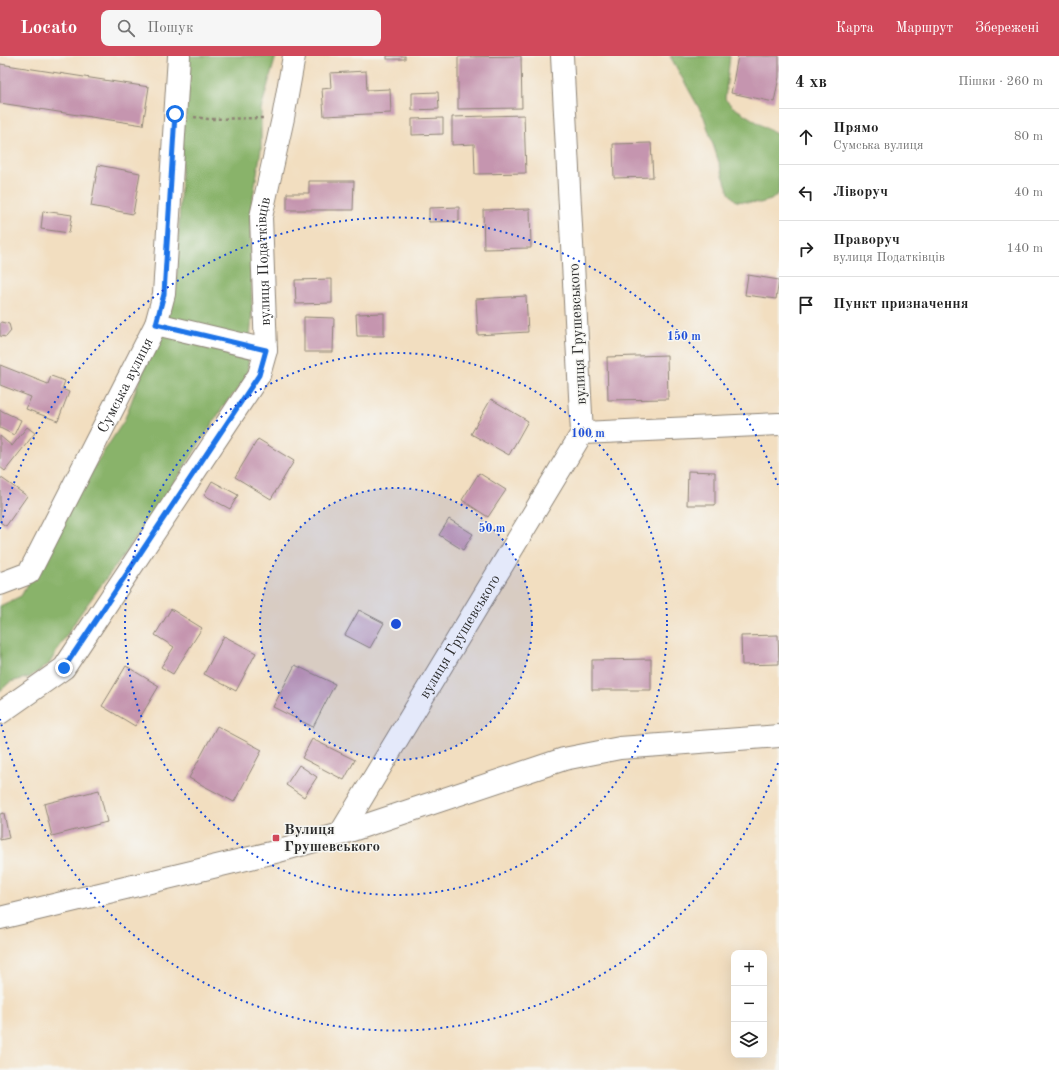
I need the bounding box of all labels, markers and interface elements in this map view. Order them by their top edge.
search box [101,10,381,46]
icon: search [115,17,137,39]
text: Locato [20,19,77,38]
text: Пошук [147,21,194,36]
text: Карта [836,21,874,35]
text: Маршрут [896,21,953,35]
text: Збережені [975,21,1039,35]
text: 4 хв [795,74,827,91]
text: Пішки · 260 m [958,75,1043,88]
route start [166,105,184,123]
text: Прямо [833,121,879,136]
icon: ahead [795,126,817,148]
text: 80 m [1014,130,1043,143]
text: Сумська вулиця [833,139,924,152]
icon: left [795,182,817,204]
text: Ліворуч [833,185,888,200]
text: 40 m [1014,186,1043,199]
street label: вулиця Податківців [255,196,274,326]
text: Праворуч [833,233,900,248]
icon: right [795,238,817,260]
text: 140 m [1006,242,1043,255]
text: вулиця Податківців [833,251,945,264]
street label: вулиця Грушевського [567,263,590,405]
icon: arrive [795,294,817,316]
text: Пункт призначення [833,297,969,312]
text: 150 m [667,330,701,343]
street label: Сумська вулиця [96,336,157,436]
text: 100 m [571,428,605,440]
text: 50 m [479,522,506,535]
street label: вулиця Грушевського [418,572,504,702]
centre of rings [389,617,403,631]
route end [55,659,73,677]
place label: Вулиця Грушевського [284,823,380,855]
marker: Вулиця Грушевського [271,833,281,843]
map controls [731,950,767,1058]
button: + [731,950,767,986]
button: − [731,986,767,1022]
button: layers [731,1022,767,1058]

